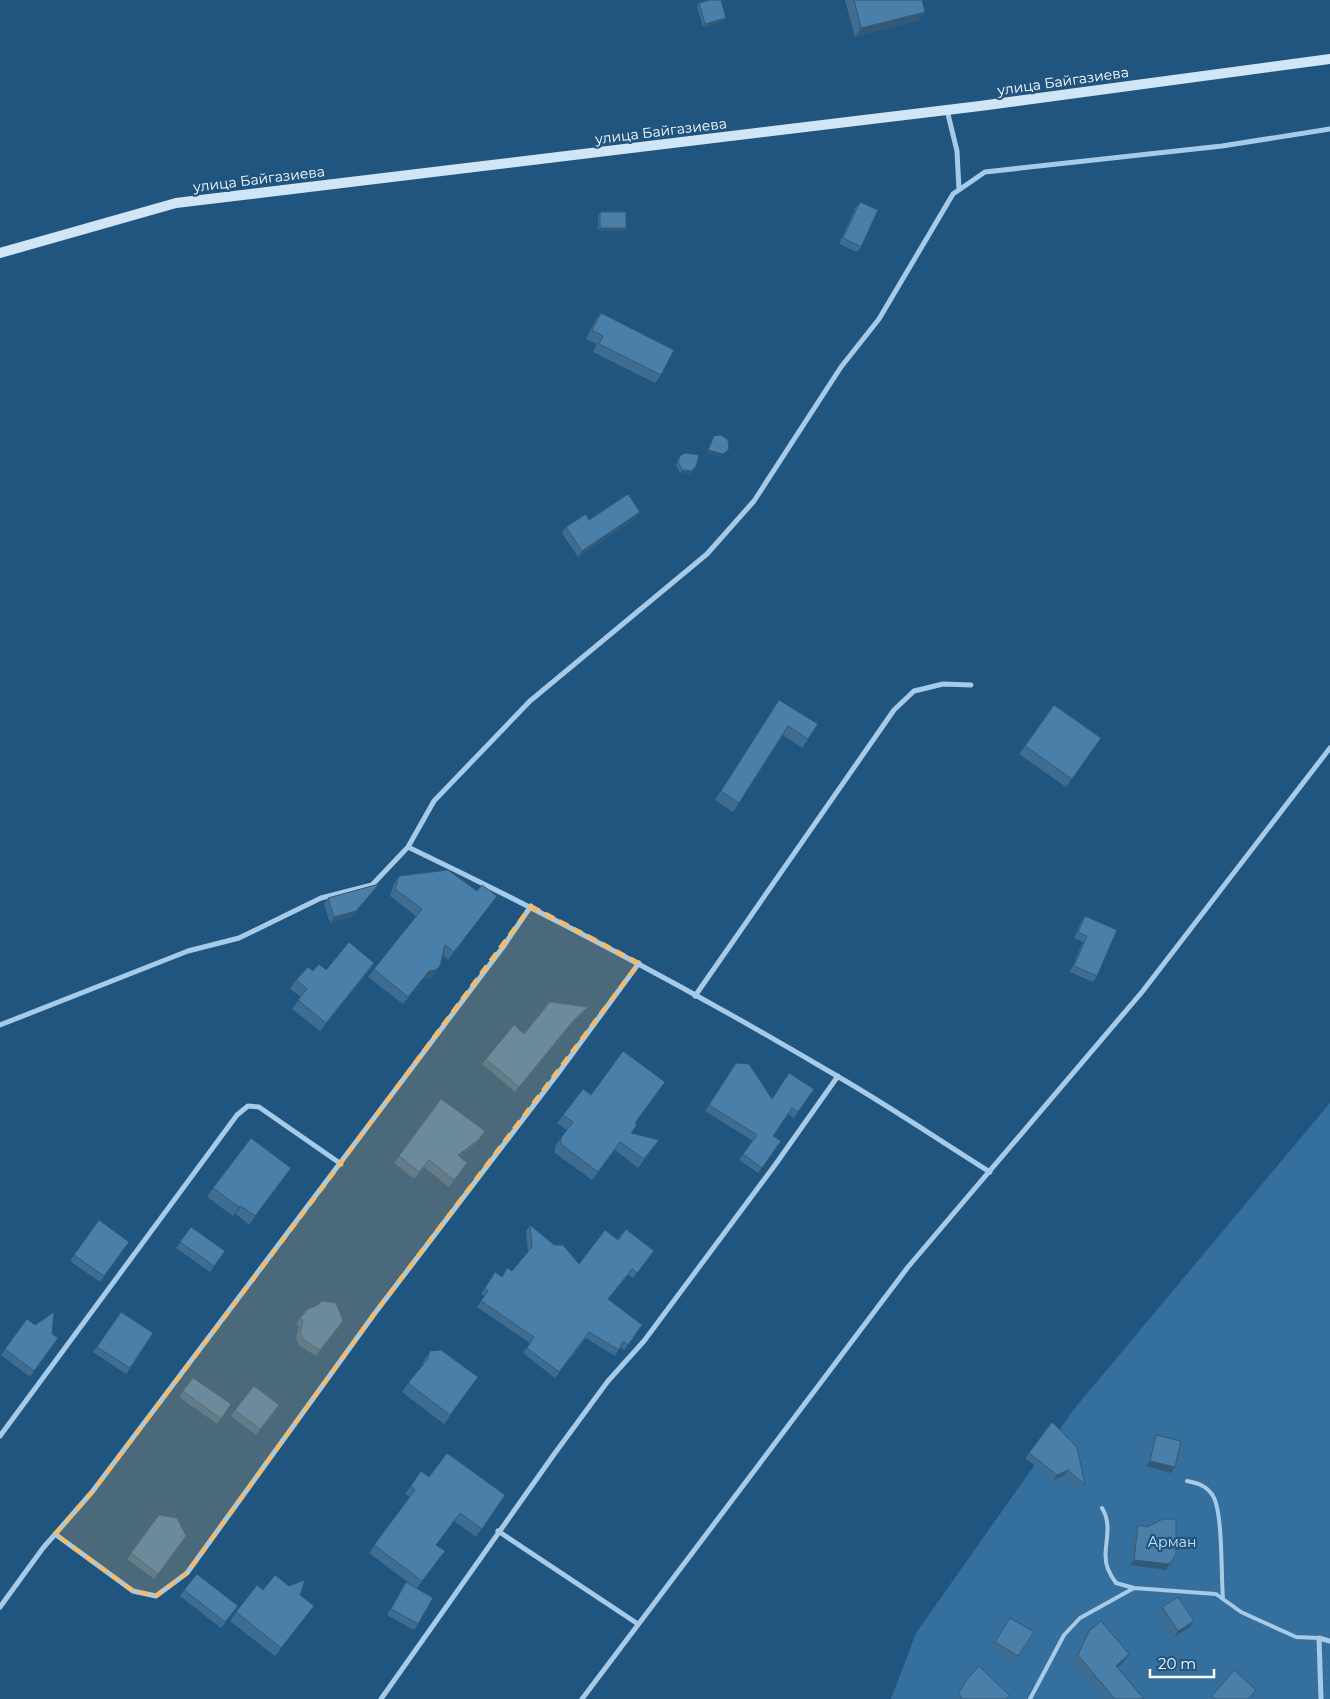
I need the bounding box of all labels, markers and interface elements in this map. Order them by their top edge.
street label: улица Байгазиева [995,63,1130,99]
street label: улица Байгазиева [593,114,728,148]
street label: улица Байгазиева [191,162,326,196]
park label: Арман [1148,1533,1196,1551]
scale bar [1150,1646,1214,1678]
text: 20 m [1158,1654,1196,1673]

